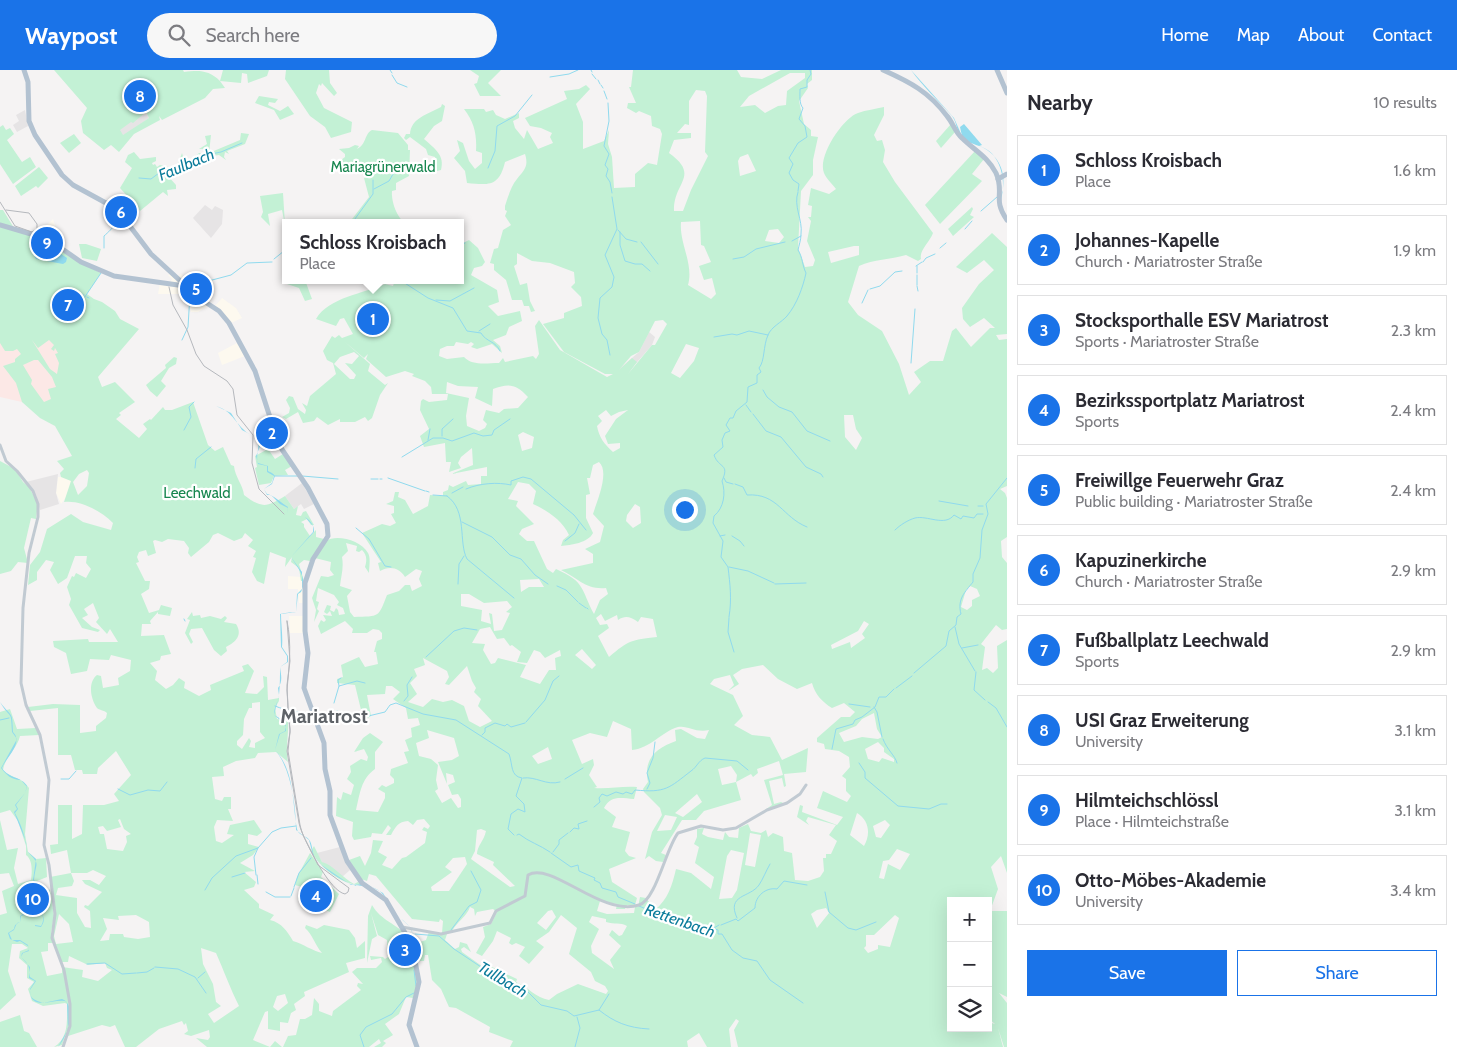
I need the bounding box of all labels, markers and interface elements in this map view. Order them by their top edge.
search box [147,13,497,58]
text: Waypost [25,21,117,50]
icon: search [165,21,193,49]
text: Search here [205,24,300,47]
text: Home [1161,24,1209,46]
text: Map [1237,24,1270,46]
text: About [1298,24,1344,46]
text: Contact [1372,24,1432,46]
pin: 8 [124,77,156,115]
text: Nearby [1027,90,1093,115]
text: 10 results [1373,93,1437,112]
water label: Faulbach [155,144,217,185]
text: Schloss Kroisbach [1075,149,1222,172]
park label: Mariagrünerwald [330,158,436,176]
text: 1 [1041,161,1047,180]
text: 1.6 km [1394,161,1436,180]
text: Place [1075,172,1111,191]
pin: 6 [105,193,137,231]
popup [282,219,464,284]
pin: 9 [31,224,63,262]
text: Johannes-Kapelle [1075,229,1219,252]
text: Schloss Kroisbach [299,231,447,254]
text: 2 [1040,241,1048,260]
text: 1.9 km [1394,241,1436,260]
text: Church · Mariatroster Straße [1075,252,1263,271]
text: Place [299,254,335,273]
pin: 5 [180,270,212,308]
pin: 7 [52,286,84,324]
pin: 1 [357,300,389,338]
text: Stocksporthalle ESV Mariatrost [1075,309,1329,332]
text: 3 [1040,321,1048,340]
text: 2.3 km [1391,321,1436,340]
text: Sports · Mariatroster Straße [1075,332,1259,351]
text: Bezirkssportplatz Mariatrost [1075,389,1305,412]
text: 4 [1039,401,1049,420]
text: 2.4 km [1390,401,1436,420]
text: Sports [1075,412,1119,431]
pin: 2 [256,414,288,452]
text: Freiwillge Feuerwehr Graz [1075,469,1284,492]
text: 5 [1040,481,1048,500]
text: 2.4 km [1390,481,1436,500]
park label: Leechwald [163,484,231,502]
text: Public building · Mariatroster Straße [1075,492,1313,511]
your location [672,497,698,523]
text: Kapuzinerkirche [1075,549,1206,572]
text: 6 [1040,561,1049,580]
text: 2.9 km [1390,561,1436,580]
text: Church · Mariatroster Straße [1075,572,1263,591]
text: Fußballplatz Leechwald [1075,629,1269,652]
text: 7 [1040,641,1048,660]
text: 2.9 km [1390,641,1436,660]
text: Sports [1075,652,1119,671]
district label: Mariatrost [280,704,368,728]
text: USI Graz Erweiterung [1075,709,1249,732]
text: 8 [1039,721,1049,740]
text: 3.1 km [1394,721,1436,740]
text: University [1075,732,1143,751]
text: Hilmteichschlössl [1075,789,1219,812]
text: 9 [1040,801,1049,820]
text: 3.1 km [1394,801,1436,820]
text: Place · Hilmteichstraße [1075,812,1229,831]
text: Otto-Möbes-Akademie [1075,869,1266,892]
pin: 4 [300,877,332,915]
pin: 10 [17,880,49,918]
text: 10 [1035,881,1053,900]
text: 3.4 km [1390,881,1436,900]
text: University [1075,892,1143,911]
map controls [947,897,992,1032]
button: + [947,897,992,942]
water label: Rettenbach [642,900,717,941]
pin: 3 [389,931,421,969]
button: − [947,942,992,987]
button: Save [1027,950,1227,996]
button: Share [1237,950,1437,996]
water label: Tullbach [475,957,531,1002]
button: layers [947,987,992,1032]

